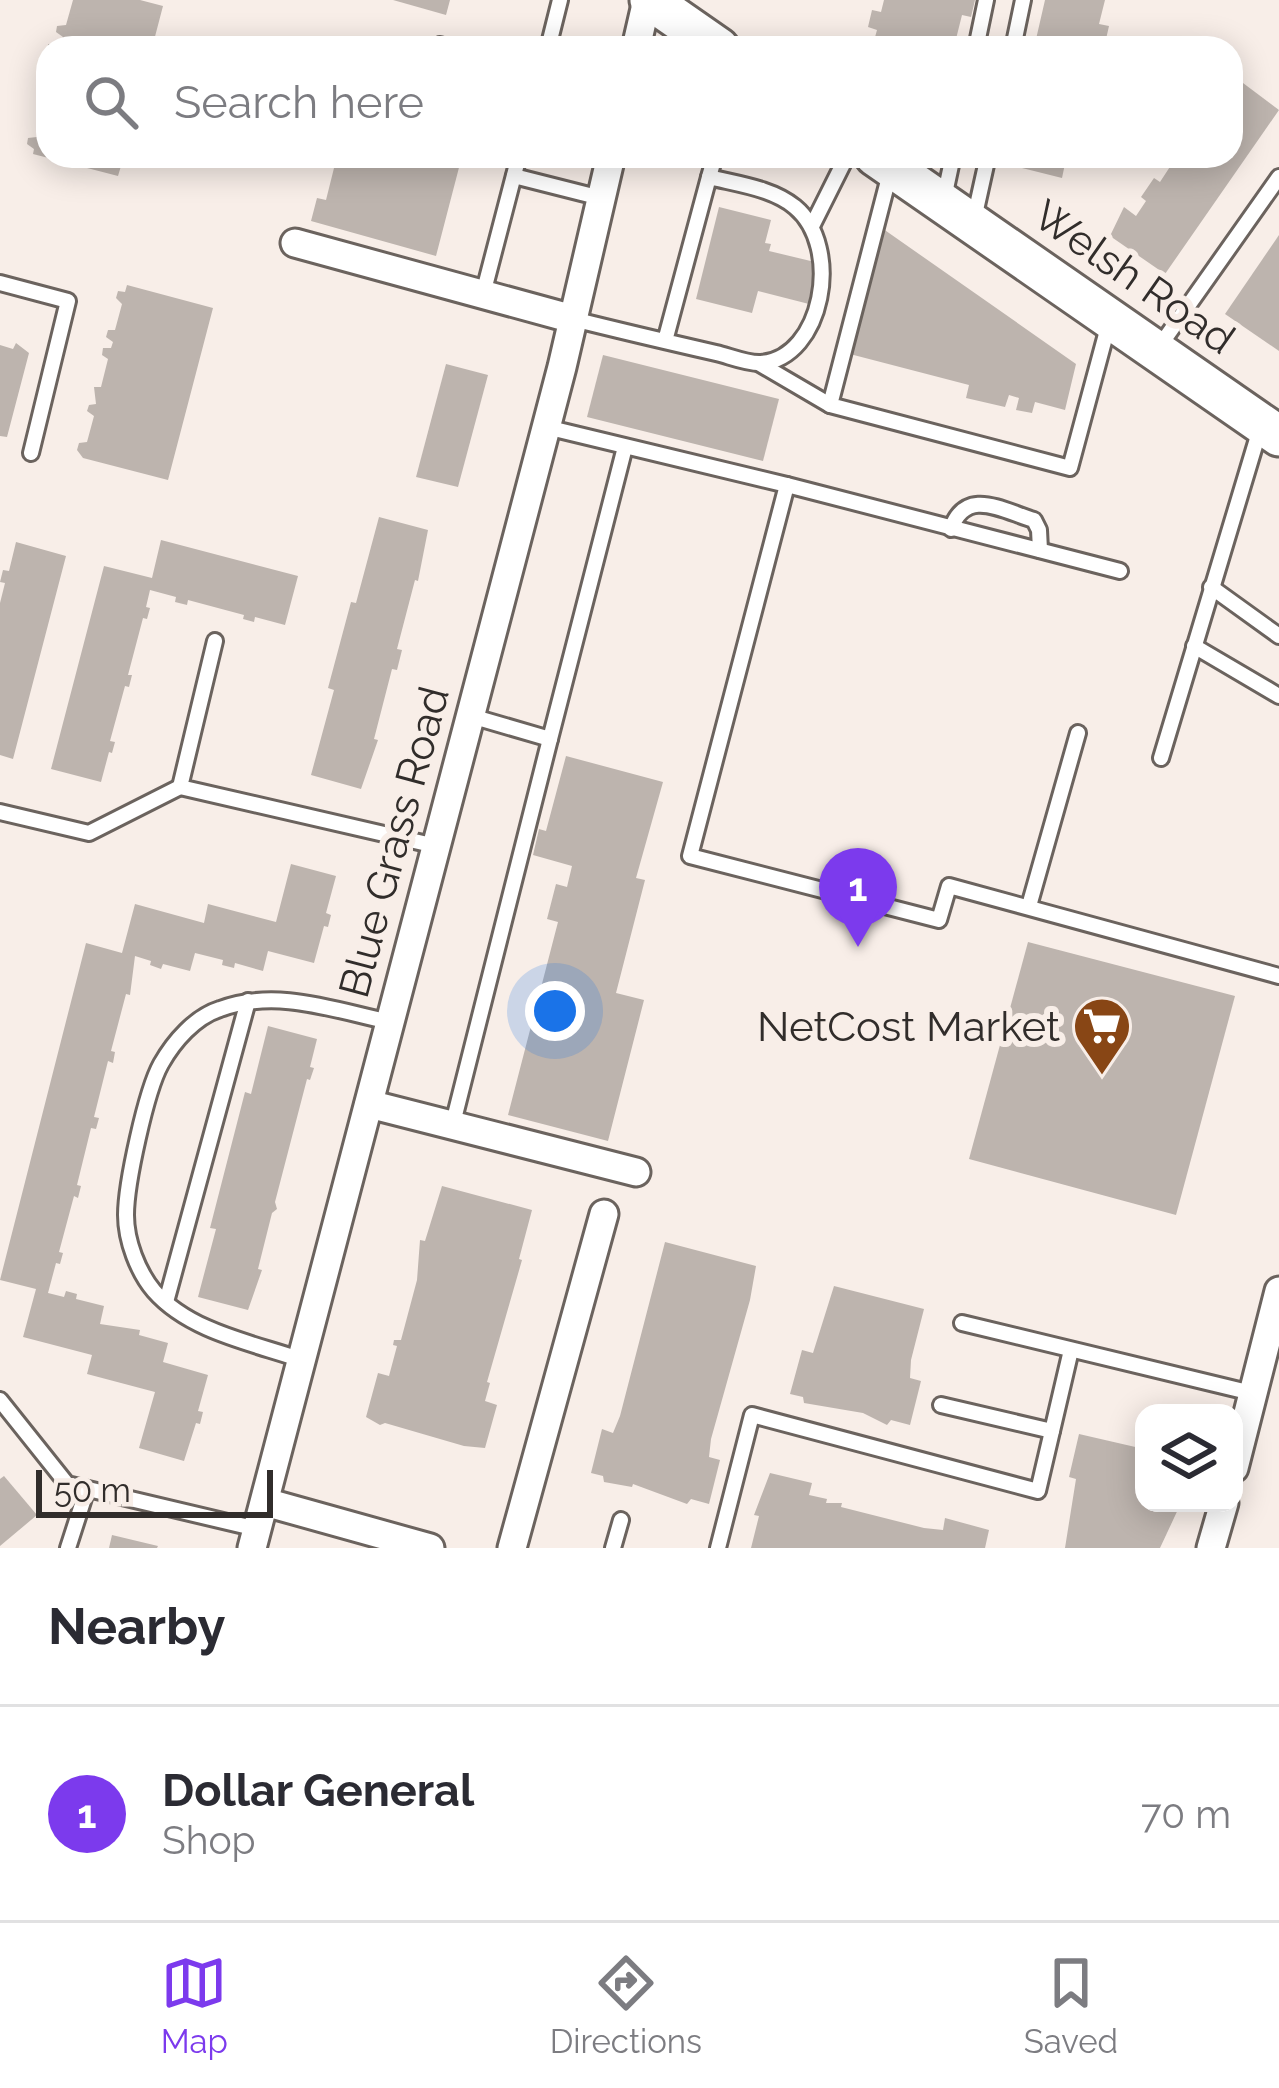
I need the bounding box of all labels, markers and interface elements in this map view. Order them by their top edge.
search box [36,36,1243,168]
icon: search [78,69,144,135]
text: Search here [174,76,424,129]
street label: Welsh Road [1024,190,1244,364]
street label: Blue Grass Road [329,681,459,1003]
pin: 1 [819,848,897,947]
your location [525,981,585,1041]
supermarket icon: NetCost Market [1071,995,1133,1077]
place label: NetCost Market [757,1002,1060,1051]
map controls [1135,1404,1243,1512]
button: layers [1135,1404,1243,1512]
scale bar [36,1464,273,1517]
text: 50 m [54,1471,131,1510]
text: Nearby [48,1596,225,1656]
text: Dollar General [162,1764,474,1817]
text: 1 [77,1791,97,1837]
text: 70 m [1141,1791,1231,1837]
text: Shop [162,1817,256,1863]
tab: Map [161,1950,228,2061]
tab: Directions [550,1950,702,2061]
tab: Saved [1024,1950,1118,2061]

